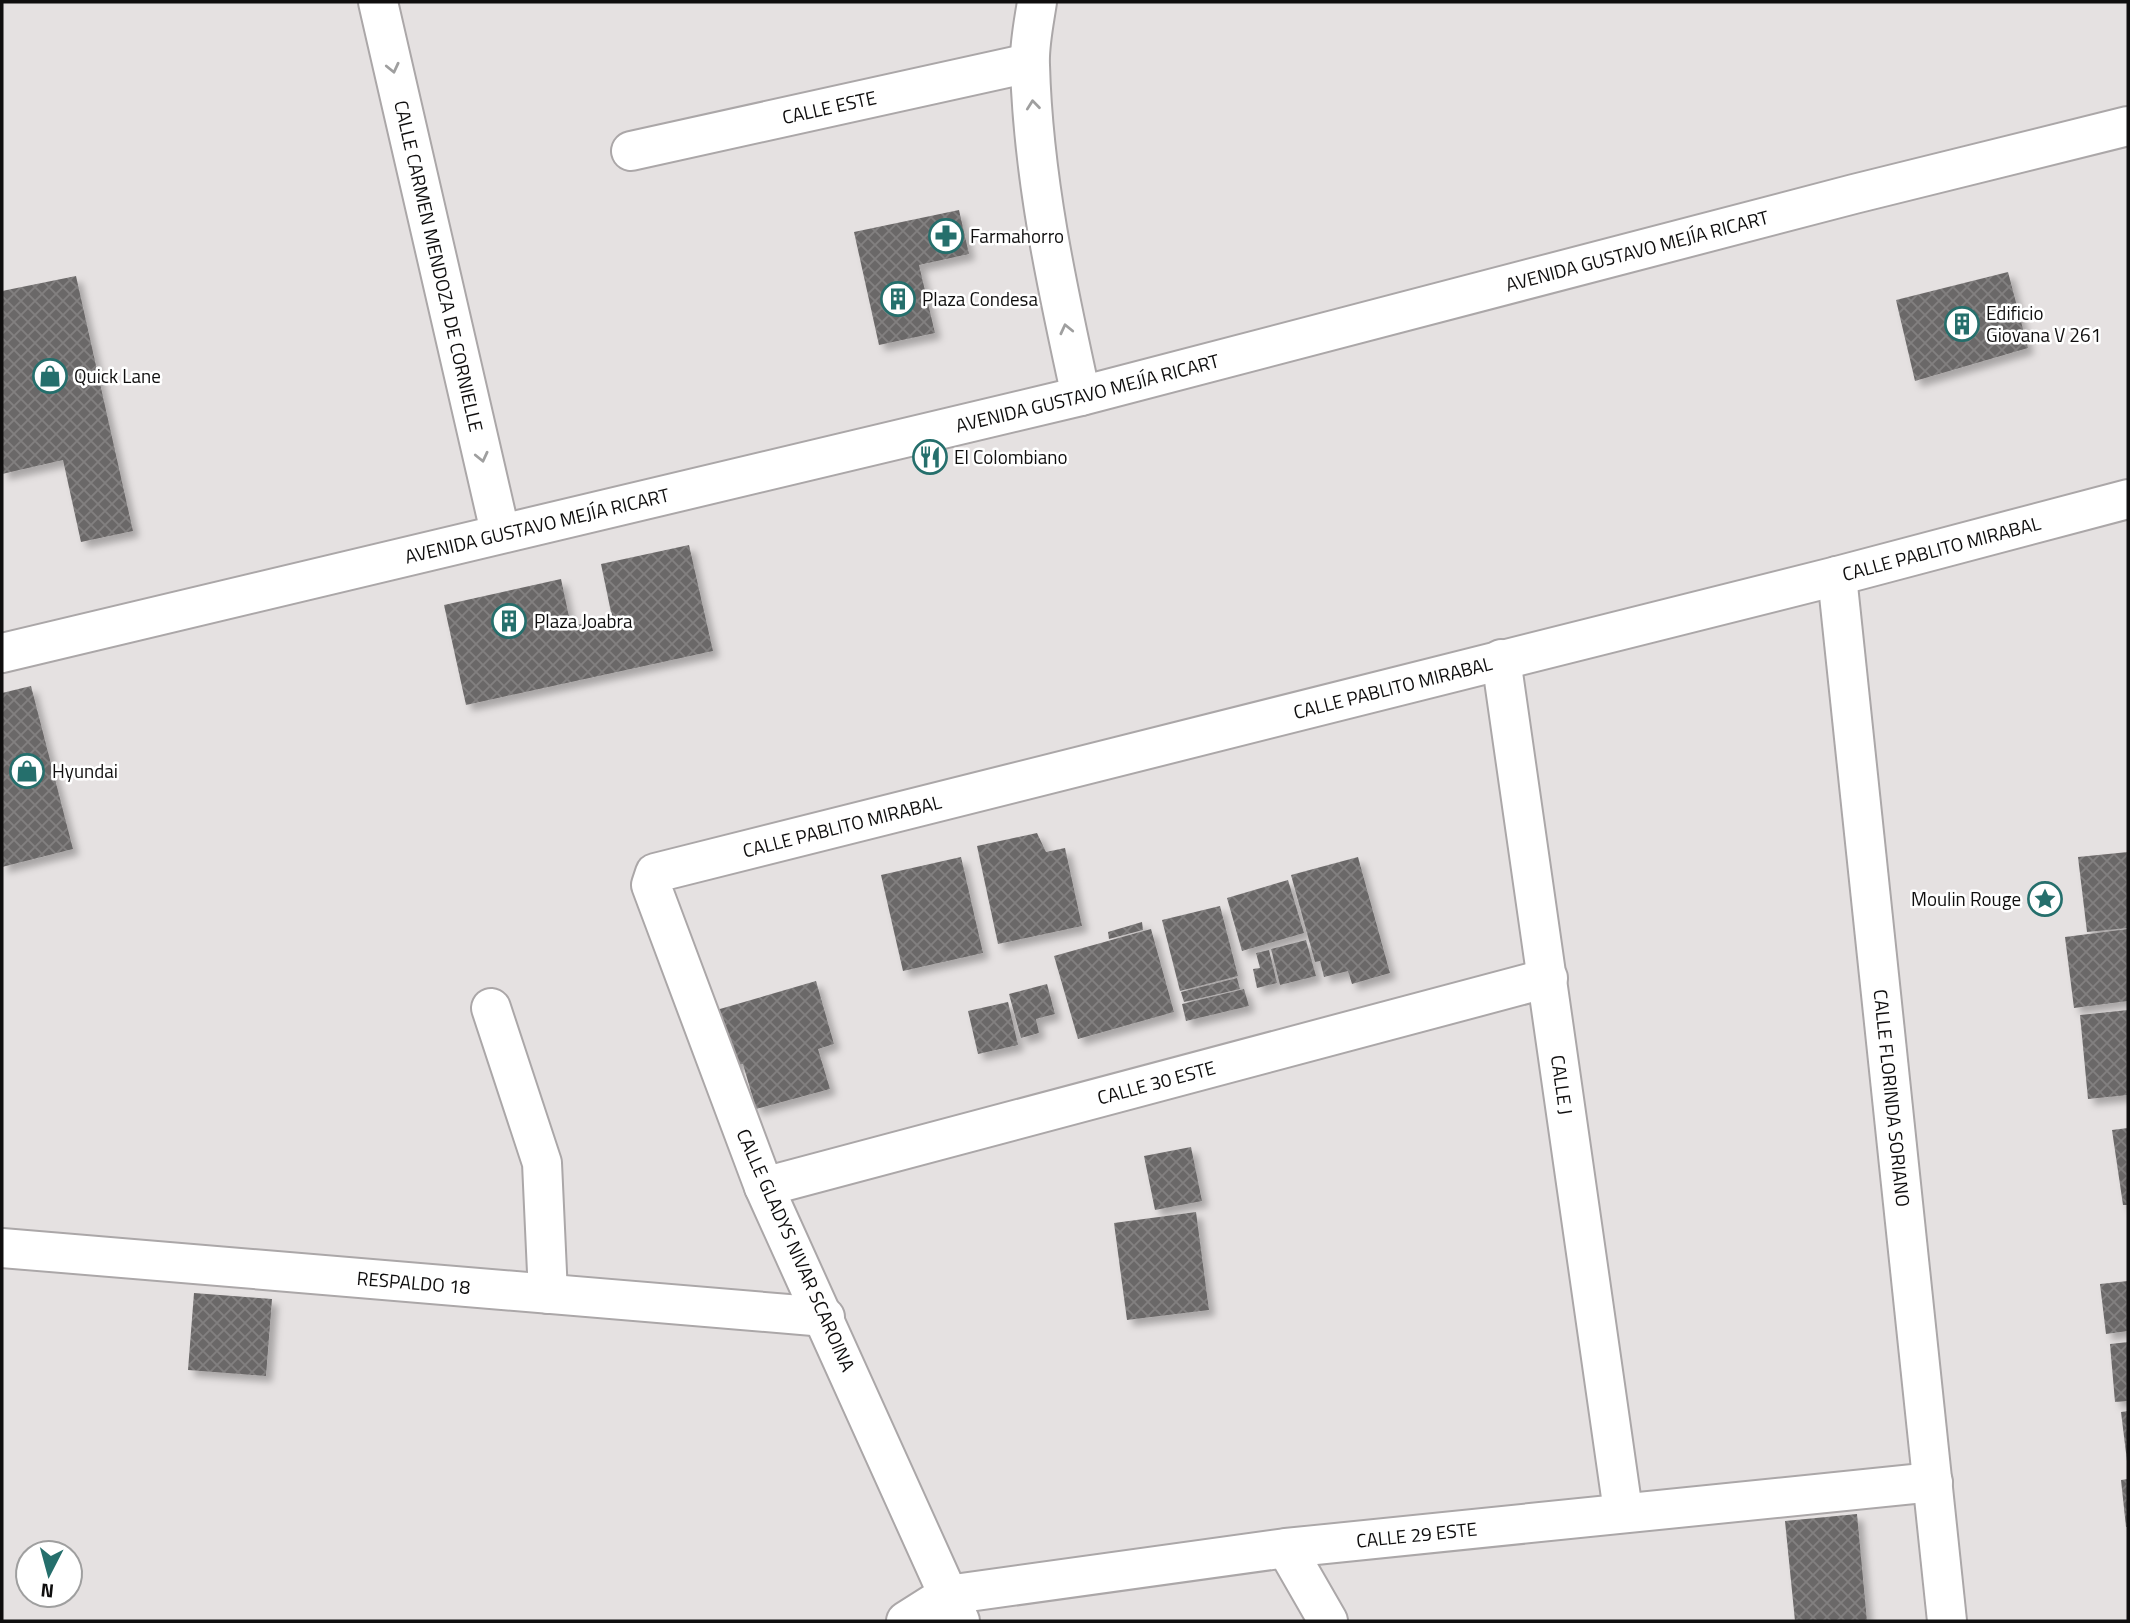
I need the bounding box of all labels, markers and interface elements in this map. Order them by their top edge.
one-way arrow [385,62,399,74]
street label: CALLE ESTE [779,82,879,131]
street label: CALLE CARMEN MENDOZA DE CORNIELLE [387,97,491,435]
one-way arrow [1026,99,1041,110]
street label: AVENIDA GUSTAVO MEJÍA RICART [1502,202,1772,298]
pharmacy icon: Farmahorro [927,217,965,255]
place label: Farmahorro [970,221,1064,250]
building icon: Plaza Condesa [879,280,917,318]
place label: Plaza Condesa [922,284,1038,313]
place label: Edificio Giovana V 261 [1986,298,2101,349]
building icon: Edificio Giovana V 261 [1943,305,1981,343]
one-way arrow [1060,323,1074,335]
street label: AVENIDA GUSTAVO MEJÍA RICART [952,346,1222,439]
shop icon: Quick Lane [31,357,69,395]
place label: Quick Lane [74,361,161,390]
restaurant icon: El Colombiano [911,438,949,476]
place label: El Colombiano [954,442,1067,471]
one-way arrow [474,451,489,463]
street label: AVENIDA GUSTAVO MEJÍA RICART [402,480,672,571]
street label: CALLE PABLITO MIRABAL [1839,508,2044,588]
building icon: Plaza Joabra [490,602,528,640]
place label: Plaza Joabra [534,606,633,635]
street label: CALLE PABLITO MIRABAL [1290,648,1495,726]
shop icon: Hyundai [8,752,46,790]
place label: Hyundai [52,756,118,785]
street label: CALLE PABLITO MIRABAL [739,787,944,864]
place icon: Moulin Rouge [2026,880,2064,918]
place label: Moulin Rouge [1911,884,2021,913]
street label: CALLE FLORINDA SORIANO [1867,988,1918,1208]
street label: CALLE 30 ESTE [1094,1052,1219,1112]
street label: CALLE J [1544,1053,1581,1116]
street label: CALLE GLADYS NIVAR SCAROINA [730,1124,863,1376]
street label: RESPALDO 18 [356,1263,472,1301]
street label: CALLE 29 ESTE [1355,1514,1478,1555]
north arrow [14,1539,84,1609]
text: N [39,1576,55,1607]

